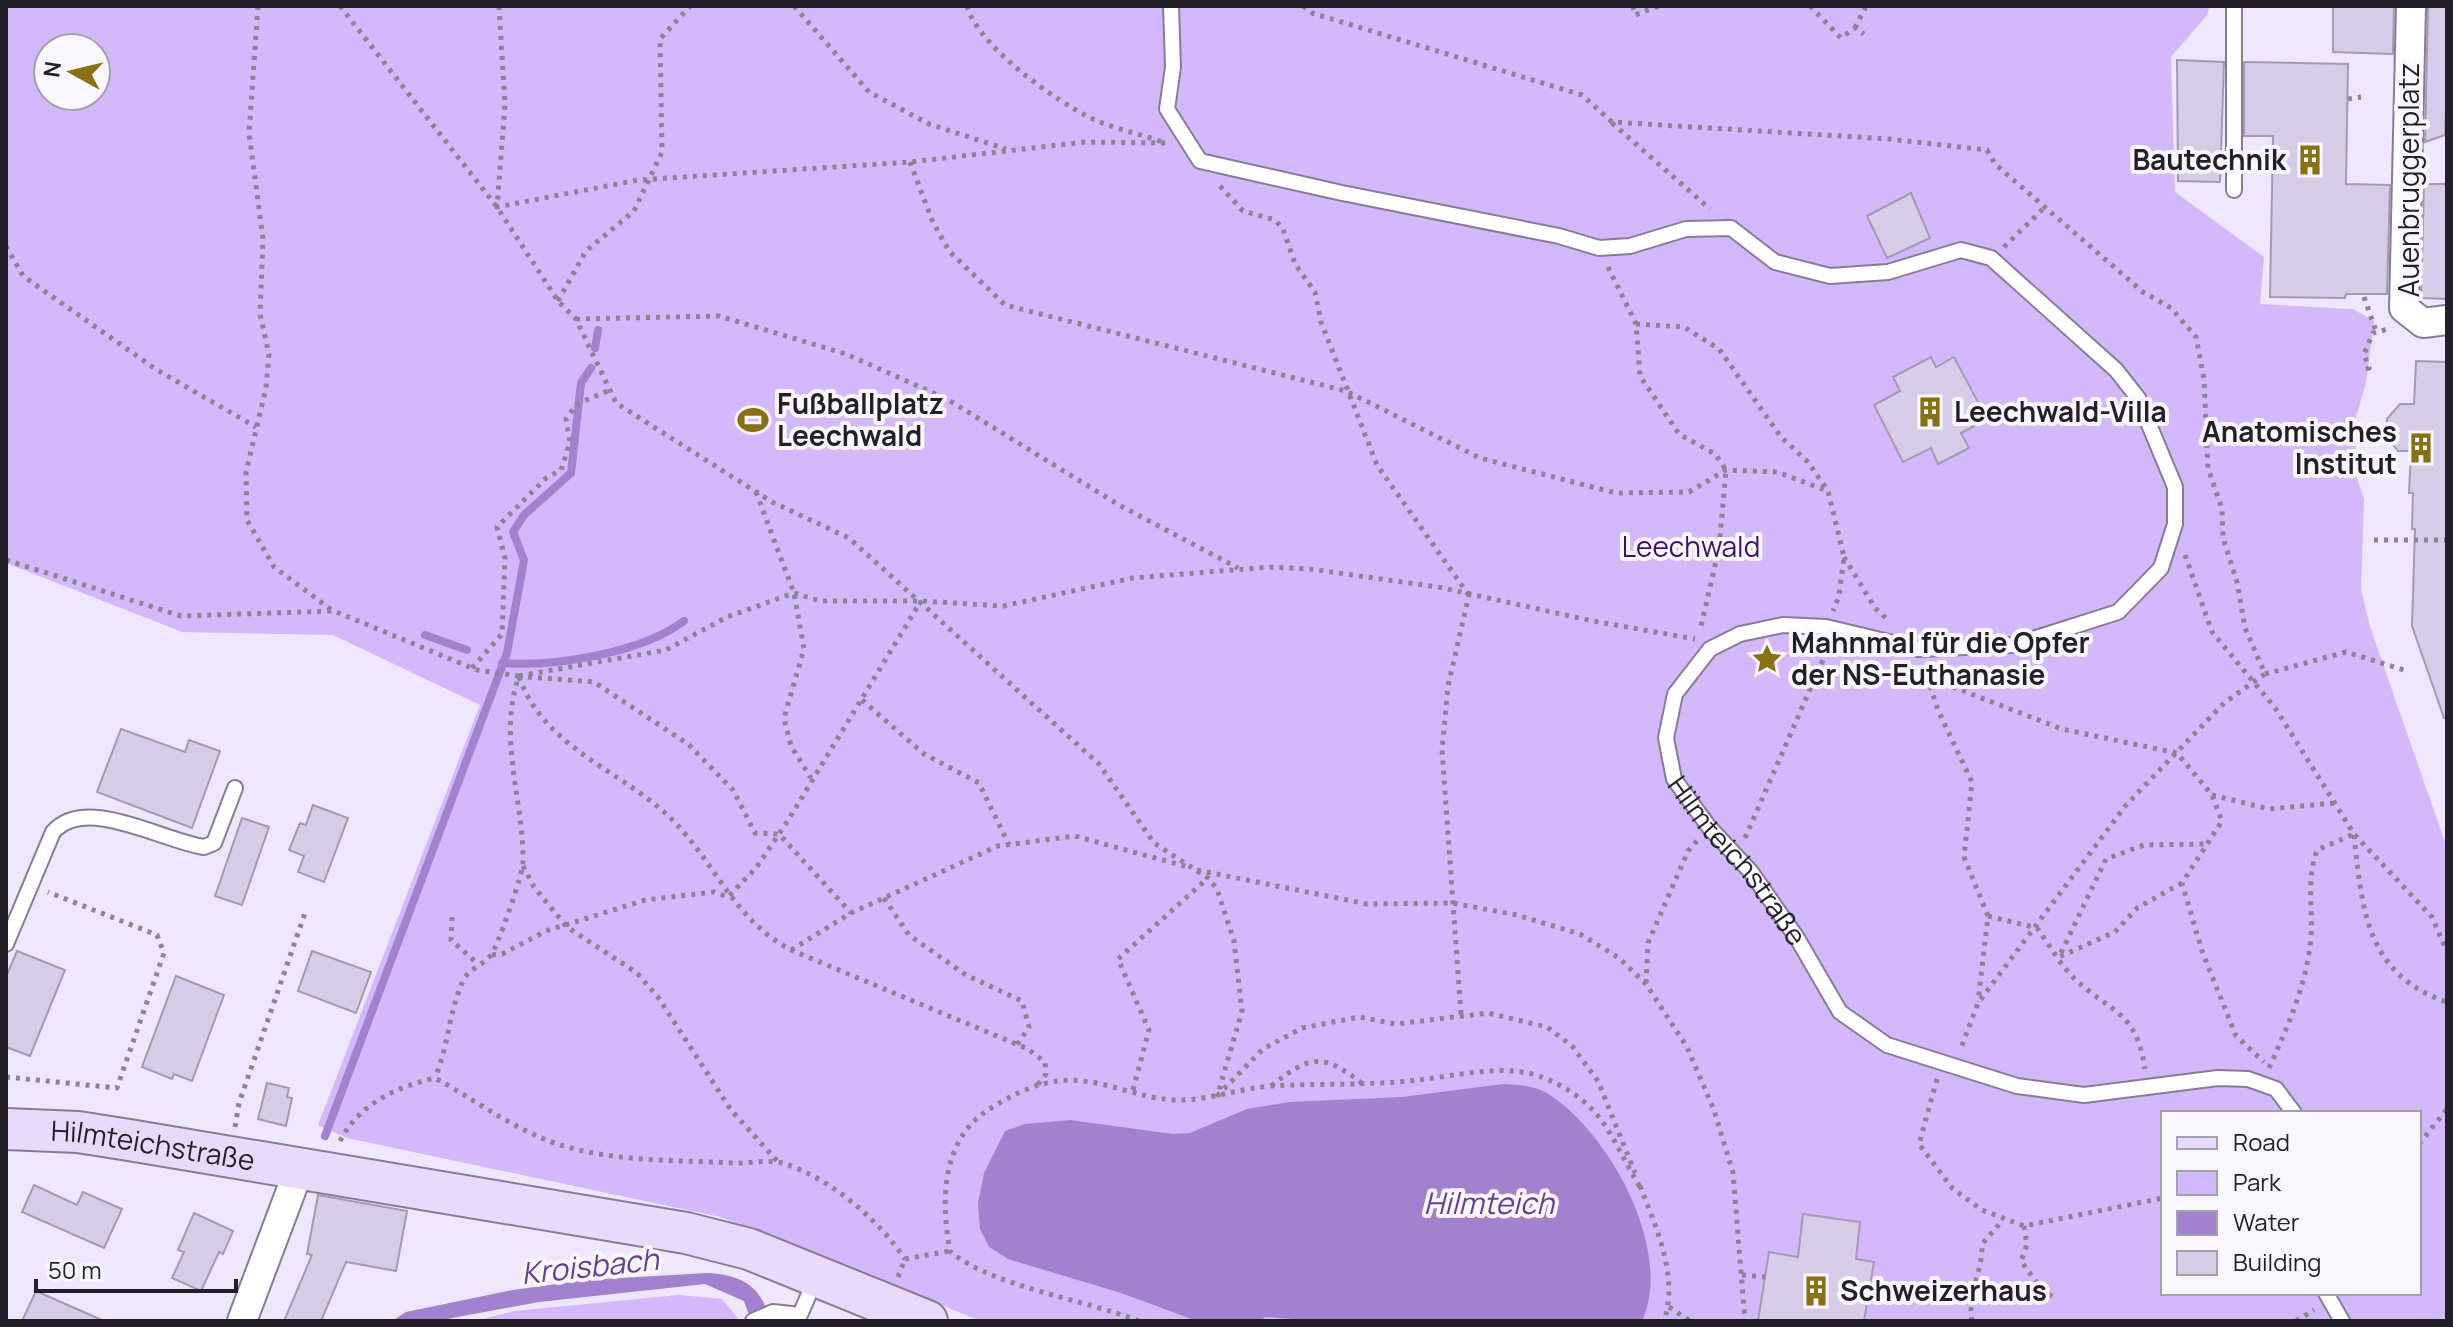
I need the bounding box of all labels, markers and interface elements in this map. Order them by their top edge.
north arrow [32,32,112,112]
text: N [36,59,68,79]
street label: Auenbruggerplatz [2389,63,2427,297]
place label: Bautechnik [2132,140,2287,178]
building icon: Bautechnik [2293,143,2327,177]
place label: Fußballplatz Leechwald [777,384,944,454]
place label: Leechwald-Villa [1954,392,2167,430]
building icon: Leechwald-Villa [1913,395,1947,429]
sports icon: Fußballplatz Leechwald [736,403,770,437]
place label: Anatomisches Institut [2202,412,2397,482]
building icon: Anatomisches Institut [2404,431,2438,465]
park label: Leechwald [1622,527,1760,565]
place label: Mahnmal für die Opfer der NS-Euthanasie [1791,623,2090,693]
place icon: Mahnmal für die Opfer der NS-Euthanasie [1750,642,1784,676]
street label: Hilmteichstraße [1660,768,1816,952]
street label: Hilmteichstraße [50,1111,258,1179]
legend [2161,1111,2421,1295]
text: Road [2233,1125,2290,1158]
text: Park [2233,1165,2282,1198]
water label: Hilmteich [1424,1182,1555,1223]
text: Water [2233,1205,2300,1238]
water label: Kroisbach [519,1238,662,1293]
scale bar [36,1243,236,1293]
text: Building [2233,1245,2321,1278]
text: 50 m [48,1253,102,1286]
place label: Schweizerhaus [1840,1271,2047,1309]
building icon: Schweizerhaus [1799,1274,1833,1308]

